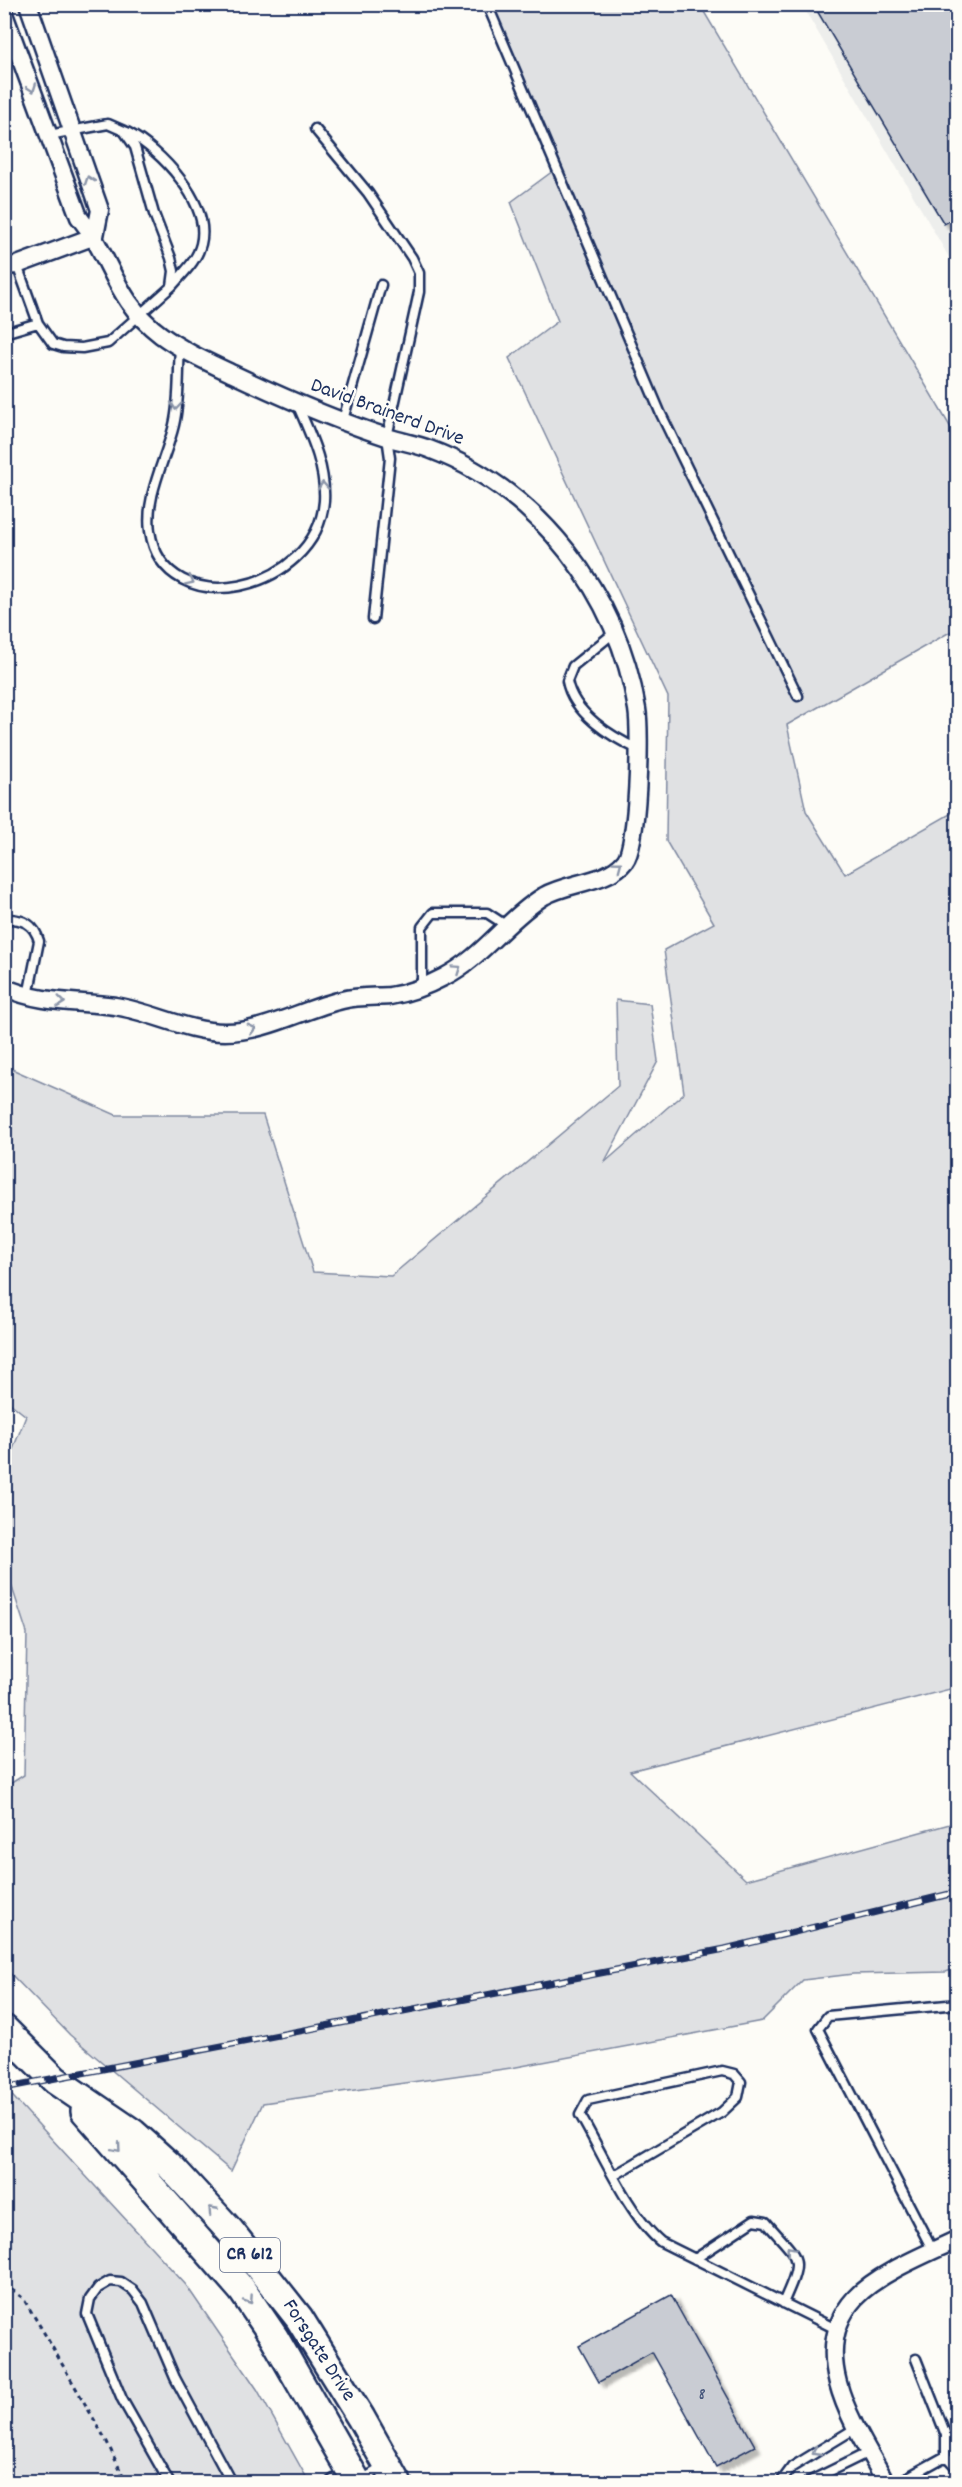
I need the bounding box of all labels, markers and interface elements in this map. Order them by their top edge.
one-way arrow [25,82,37,93]
one-way arrow [84,175,97,186]
street label: David Brainerd Drive [306,371,468,455]
one-way arrow [170,401,183,410]
one-way arrow [317,482,330,491]
one-way arrow [183,573,194,585]
one-way arrow [612,862,623,873]
one-way arrow [450,965,461,976]
one-way arrow [56,995,65,1008]
one-way arrow [246,1023,256,1036]
one-way arrow [110,2141,121,2152]
one-way arrow [208,2206,219,2217]
road number: CR 612 [220,2238,280,2272]
one-way arrow [786,2246,797,2257]
one-way arrow [242,2293,253,2304]
street label: Forsgate Drive [274,2294,362,2408]
house number: 8 [698,2383,706,2408]
one-way arrow [812,2445,822,2457]

